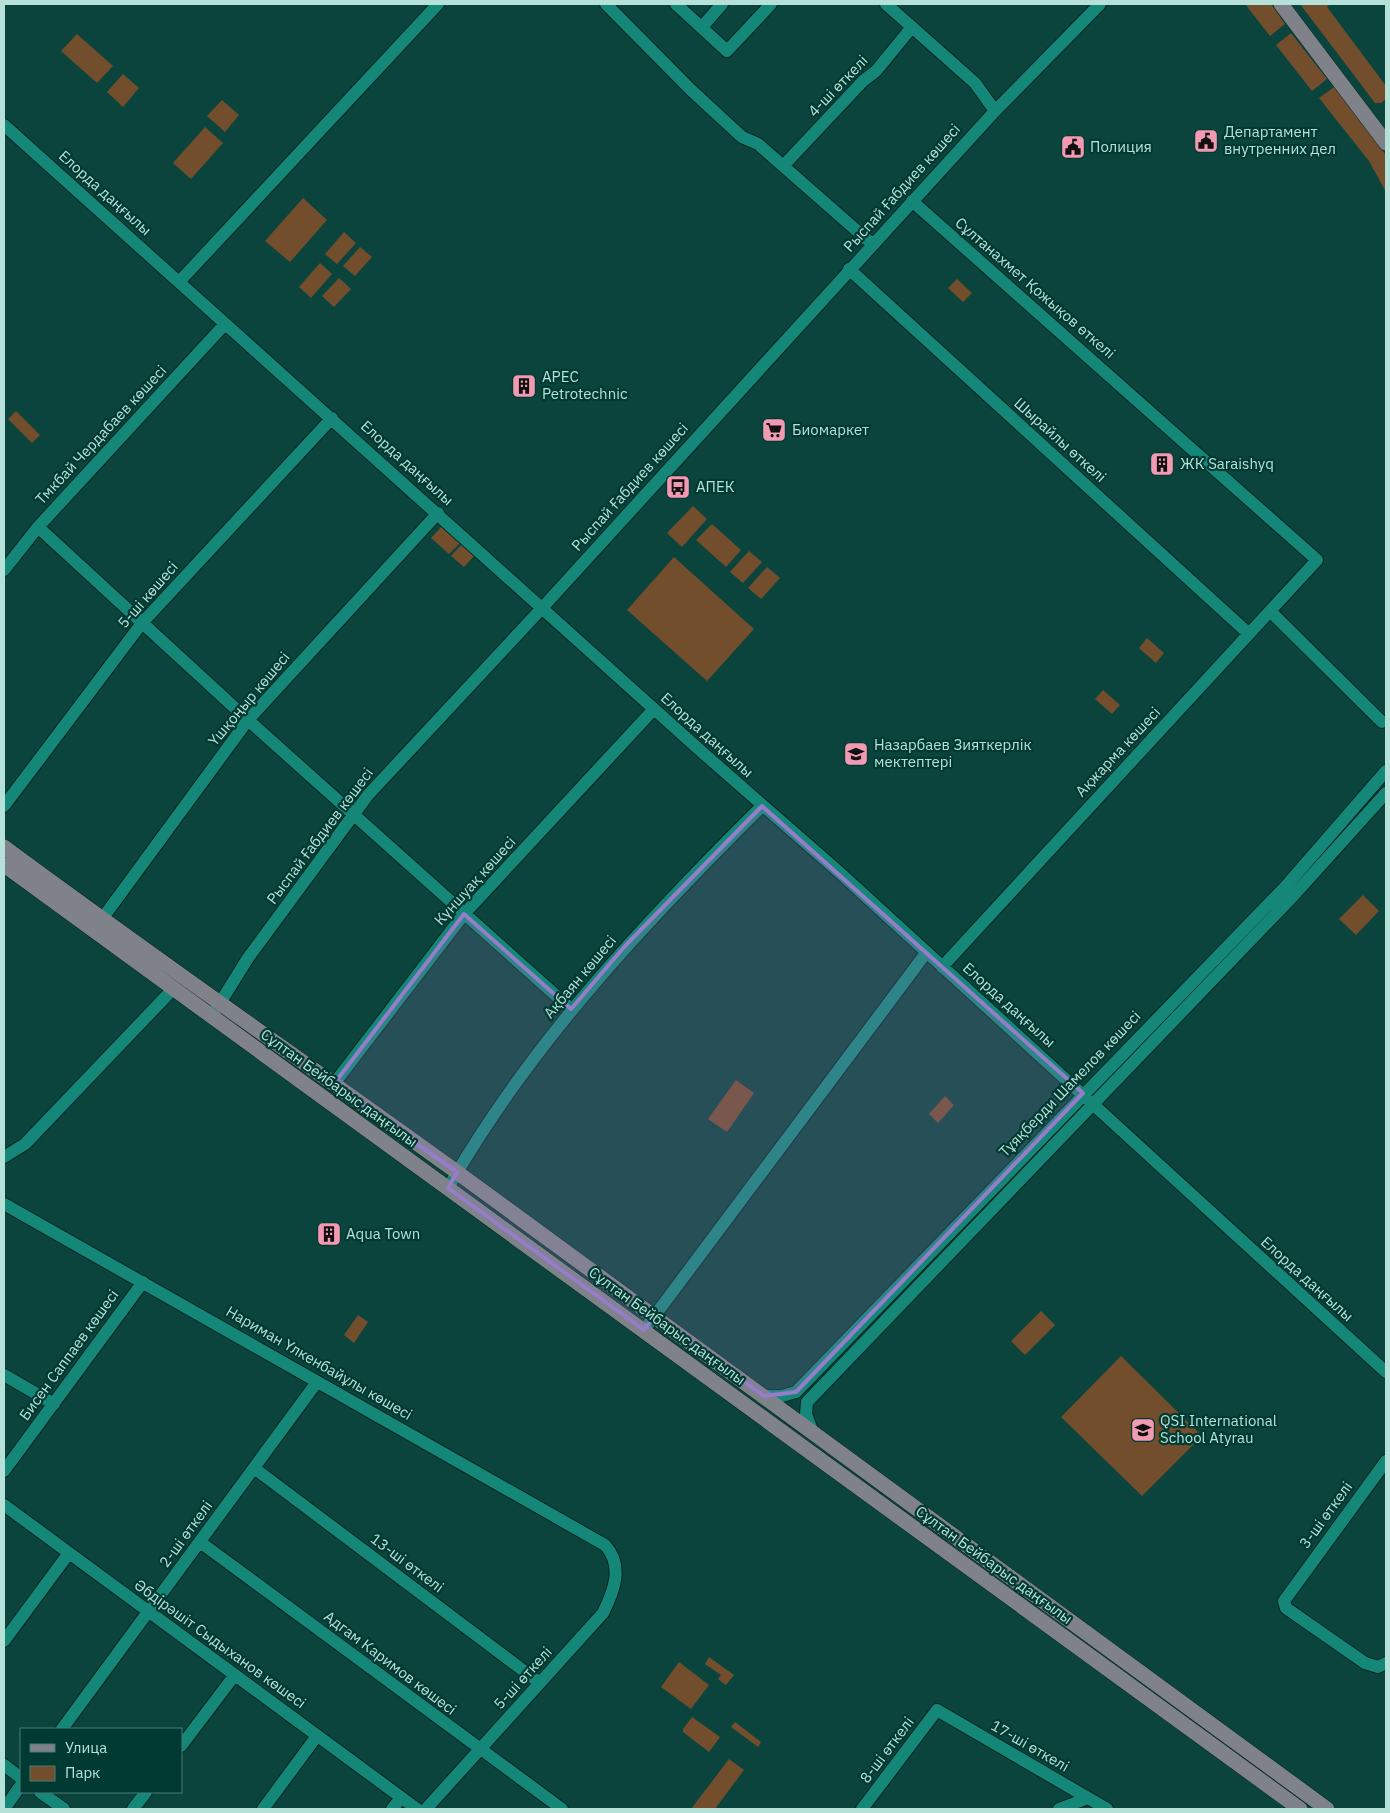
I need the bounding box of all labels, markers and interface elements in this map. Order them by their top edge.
street label: 4-ші өткелі [804,51,872,120]
street label: Рыспай Ғабдиев көшесі [839,120,964,256]
place label: Департамент внутренних дел [1224,122,1336,158]
public building icon: Департамент внутренних дел [1193,128,1219,154]
public building icon: Полиция [1060,134,1086,160]
place label: Полиция [1090,137,1152,156]
street label: Елорда даңғылы [55,146,156,239]
street label: Сұлтанахмет Қожықов өткелі [951,213,1119,362]
street label: Тмкбай Чердабаев көшесі [31,361,170,508]
place label: APEC Petrotechnic [542,367,628,403]
building icon: APEC Petrotechnic [511,373,537,399]
street label: Шырайлы өткелі [1010,393,1110,486]
street label: Елорда даңғылы [357,416,458,509]
supermarket icon: Биомаркет [761,417,787,443]
street label: Рыспай Ғабдиев көшесі [567,419,692,555]
place label: Биомаркет [792,420,869,439]
building icon: ЖК Saraishyq [1149,451,1175,477]
place label: ЖК Saraishyq [1180,454,1274,473]
bus stop icon: АПЕК [665,474,691,500]
place label: АПЕК [696,477,735,496]
street label: 5-ші көшесі [114,557,182,632]
street label: Үшқоңыр көшесі [204,648,294,750]
street label: Елорда даңғылы [657,688,758,781]
street label: Ақжарма көшесі [1071,703,1164,801]
place label: Назарбаев Зияткерлік мектептері [874,735,1032,771]
school or university icon: Назарбаев Зияткерлік мектептері [843,741,869,767]
street label: Рыспай Ғабдиев көшесі [262,764,377,908]
street label: Күншуақ көшесі [430,832,519,929]
street label: Ақбаян көшесі [539,931,620,1022]
street label: Елорда даңғылы [959,958,1060,1051]
street label: Тұяқберди Шамелов көшесі [995,1007,1145,1161]
street label: Сұлтан Бейбарыс даңғылы [257,1024,421,1151]
building icon: Aqua Town [316,1221,342,1247]
place label: Aqua Town [346,1224,420,1243]
street label: Елорда даңғылы [1257,1232,1358,1325]
street label: Сұлтан Бейбарыс даңғылы [585,1262,749,1389]
street label: Бисен Саппаев көшесі [15,1286,122,1424]
street label: Нариман Үлкенбайұлы көшесі [223,1301,416,1424]
place label: QSI International School Atyrau [1160,1411,1277,1447]
school or university icon: QSI International School Atyrau [1130,1417,1156,1443]
street label: 3-ші өткелі [1295,1478,1356,1552]
street label: 2-ші өткелі [155,1497,216,1571]
street label: Сұлтан Бейбарыс даңғылы [912,1501,1076,1628]
street label: 13-ші өткелі [367,1529,448,1596]
street label: Әбдірәшіт Сыдыханов көшесі [131,1575,310,1712]
street label: Адгам Каримов көшесі [320,1607,460,1719]
street label: 5-ші өткелі [489,1642,556,1713]
street label: 8-ші өткелі [856,1713,918,1787]
street label: 17-ші өткелі [988,1716,1073,1776]
legend [20,1728,182,1793]
text: Улица [65,1738,107,1757]
text: Парк [65,1763,100,1782]

